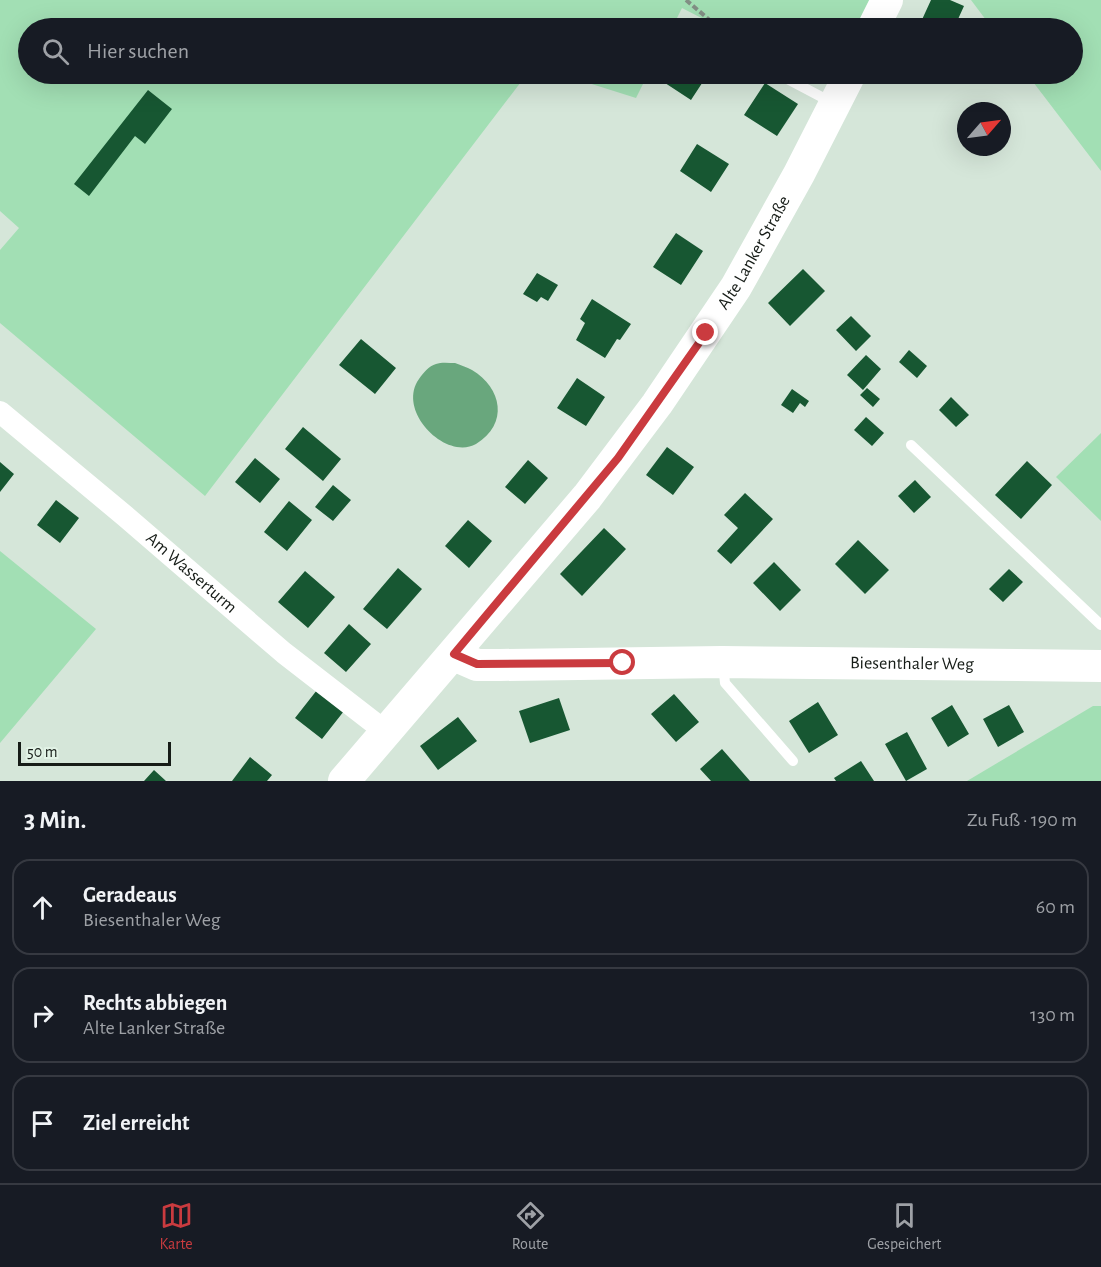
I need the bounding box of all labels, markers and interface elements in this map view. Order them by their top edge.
search box [18,18,1083,84]
icon: search [39,35,72,68]
text: Hier suchen [87,40,189,62]
north arrow [957,102,1011,156]
street label: Alte Lanker Straße [714,193,794,313]
route end [692,319,718,345]
street label: Am Wasserturm [142,529,240,617]
route start [609,649,635,675]
street label: Biesenthaler Weg [850,654,974,674]
scale bar [18,739,171,766]
text: 50 m [27,744,58,760]
text: 3 Min. [24,807,86,833]
text: Zu Fuß · 190 m [967,810,1077,830]
text: Geradeaus [83,884,177,906]
icon: ahead [26,891,59,924]
text: 60 m [1036,897,1075,917]
text: Biesenthaler Weg [83,910,220,930]
text: Rechts abbiegen [83,992,227,1014]
icon: right [26,999,59,1032]
text: 130 m [1030,1005,1075,1025]
text: Alte Lanker Straße [83,1018,225,1038]
icon: arrive [26,1107,59,1140]
text: Ziel erreicht [83,1112,190,1134]
tab: Karte [160,1199,193,1254]
tab: Route [512,1199,548,1254]
tab: Gespeichert [867,1199,941,1254]

